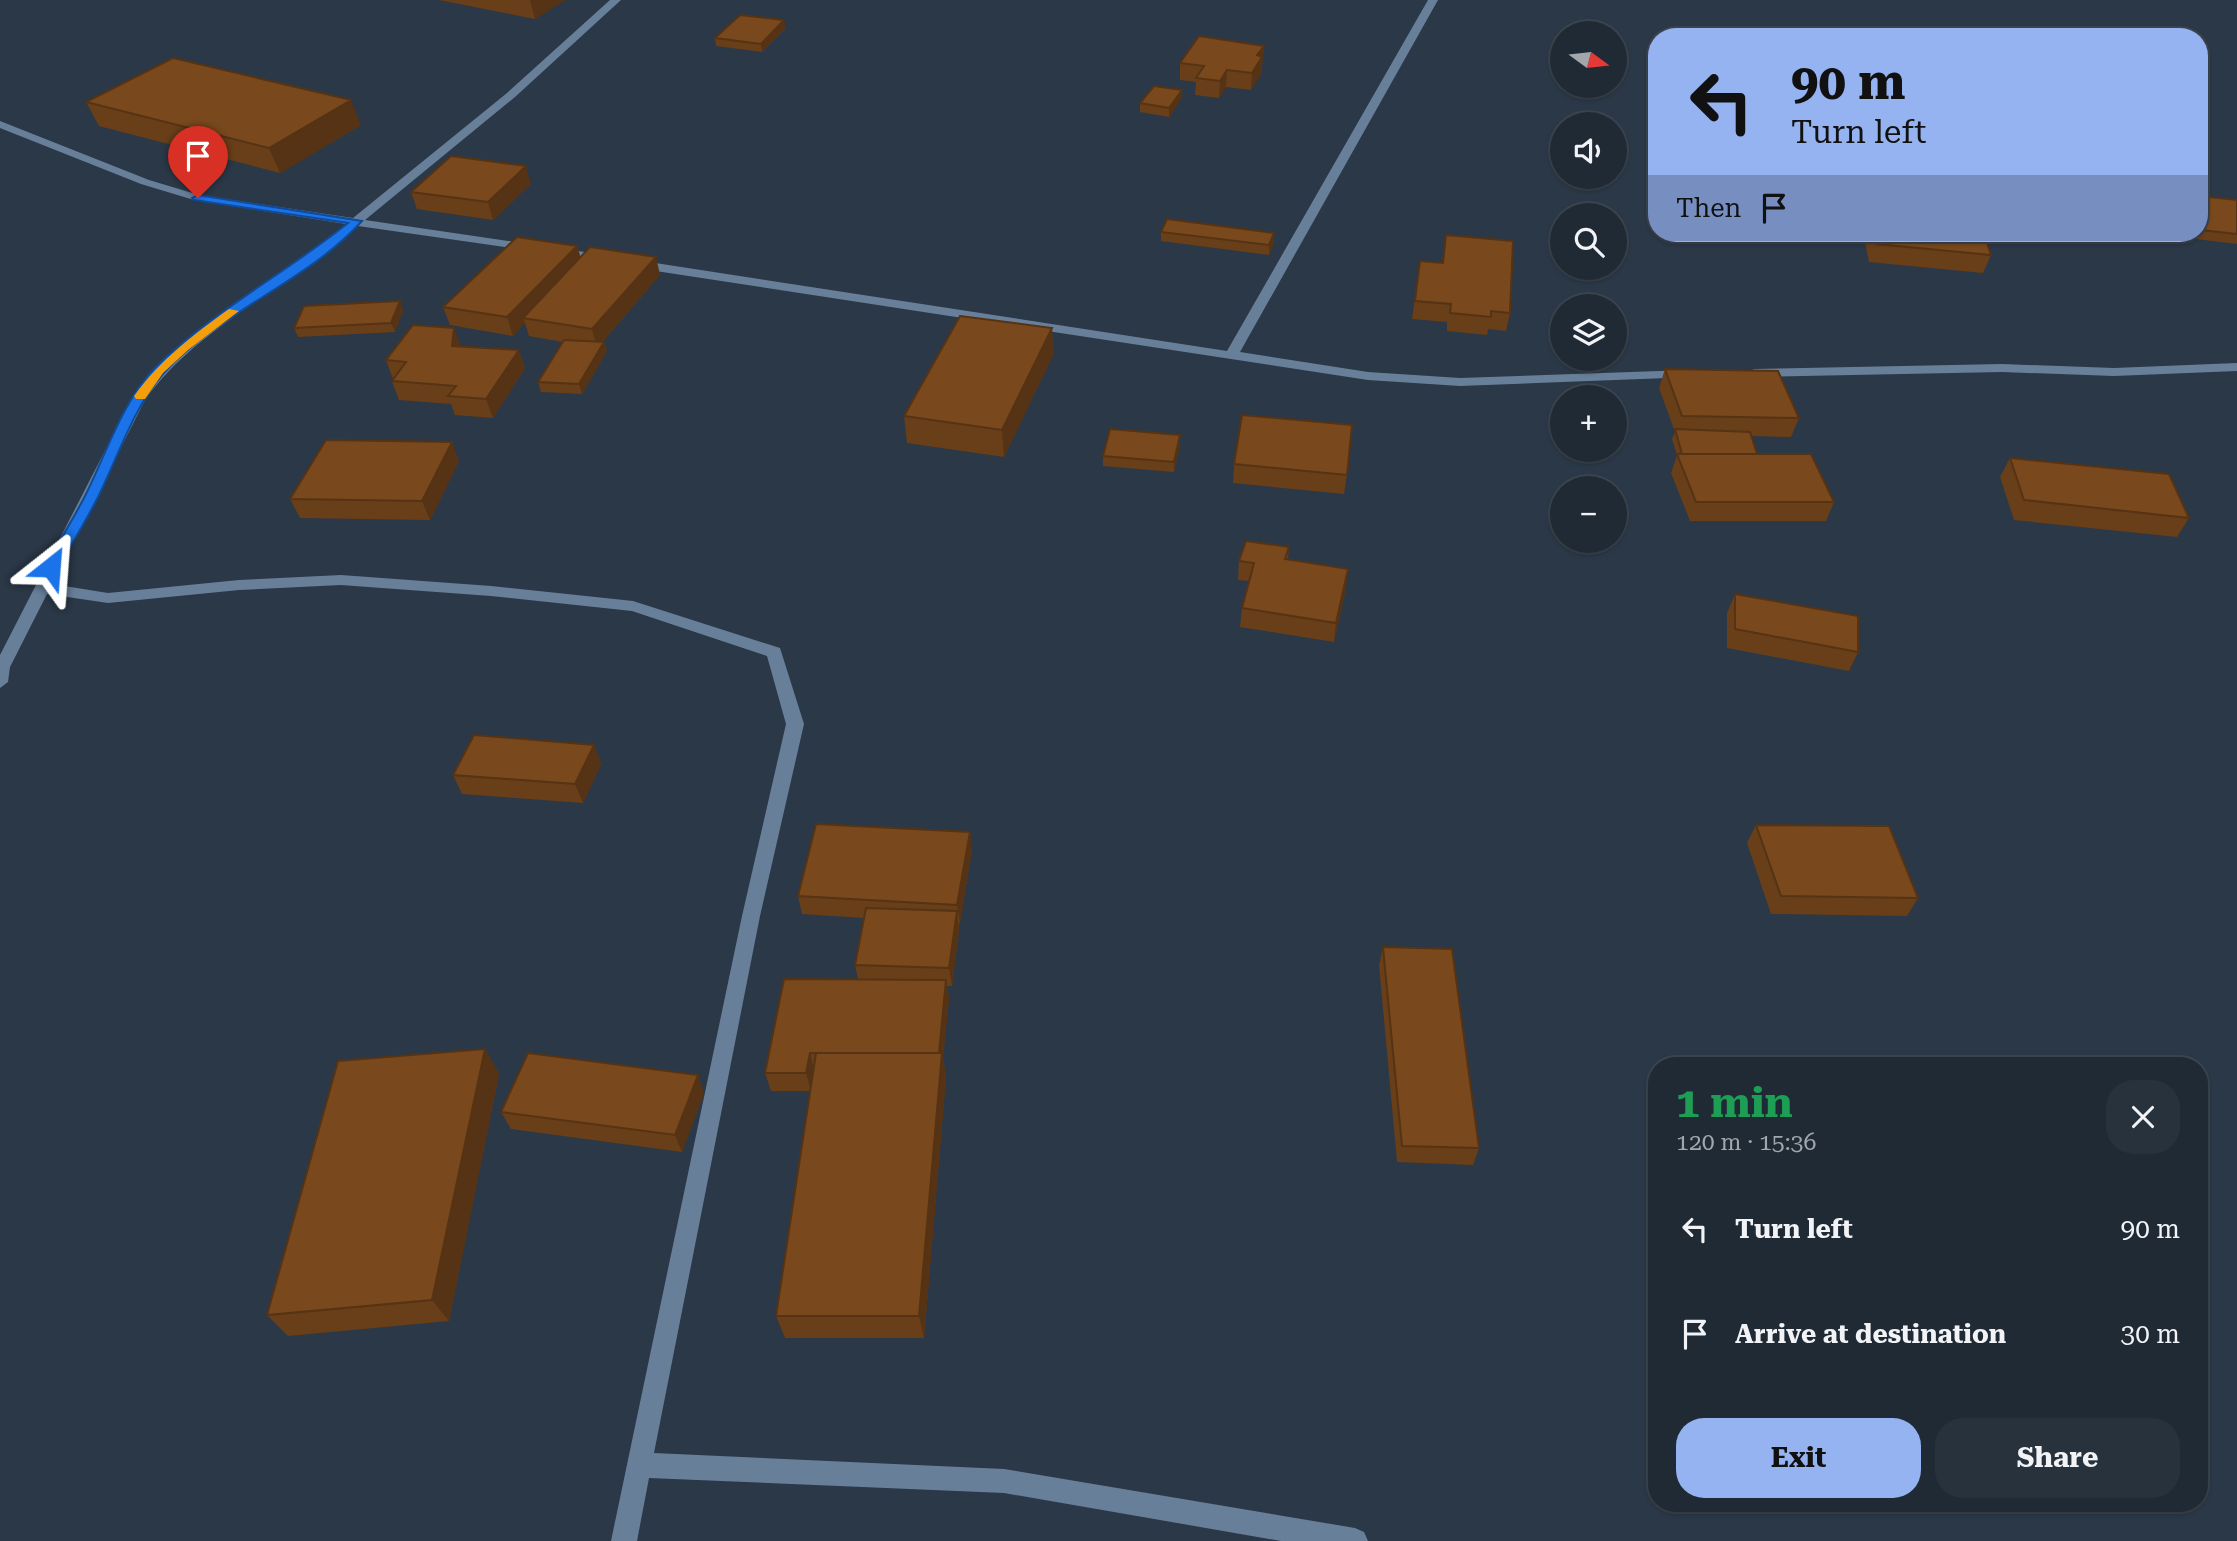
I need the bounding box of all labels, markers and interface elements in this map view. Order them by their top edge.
north arrow [1550,21,1628,98]
map controls [1550,21,1627,553]
text: 90 m [1791,54,1906,111]
icon: left [1676,56,1767,147]
button: sound [1550,112,1627,189]
text: Turn left [1791,113,1926,151]
pin [168,126,228,198]
icon: arrive [179,137,217,175]
icon: arrive [1755,189,1793,227]
text: Then [1676,193,1741,223]
button: search [1550,203,1627,280]
button: layers [1550,294,1627,371]
button: + [1550,385,1627,462]
button: − [1550,476,1627,553]
position arrow [14,530,88,604]
text: 1 min [1676,1078,1793,1127]
button: close [2106,1080,2180,1154]
text: 120 m · 15:36 [1676,1129,1816,1156]
icon: left [1676,1210,1714,1248]
text: Turn left [1735,1214,1853,1244]
text: 90 m [2121,1214,2180,1244]
icon: arrive [1676,1315,1714,1353]
text: Arrive at destination [1735,1319,2006,1349]
text: 30 m [2121,1319,2180,1349]
button: Exit [1676,1418,1921,1498]
button: Share [1935,1418,2180,1498]

